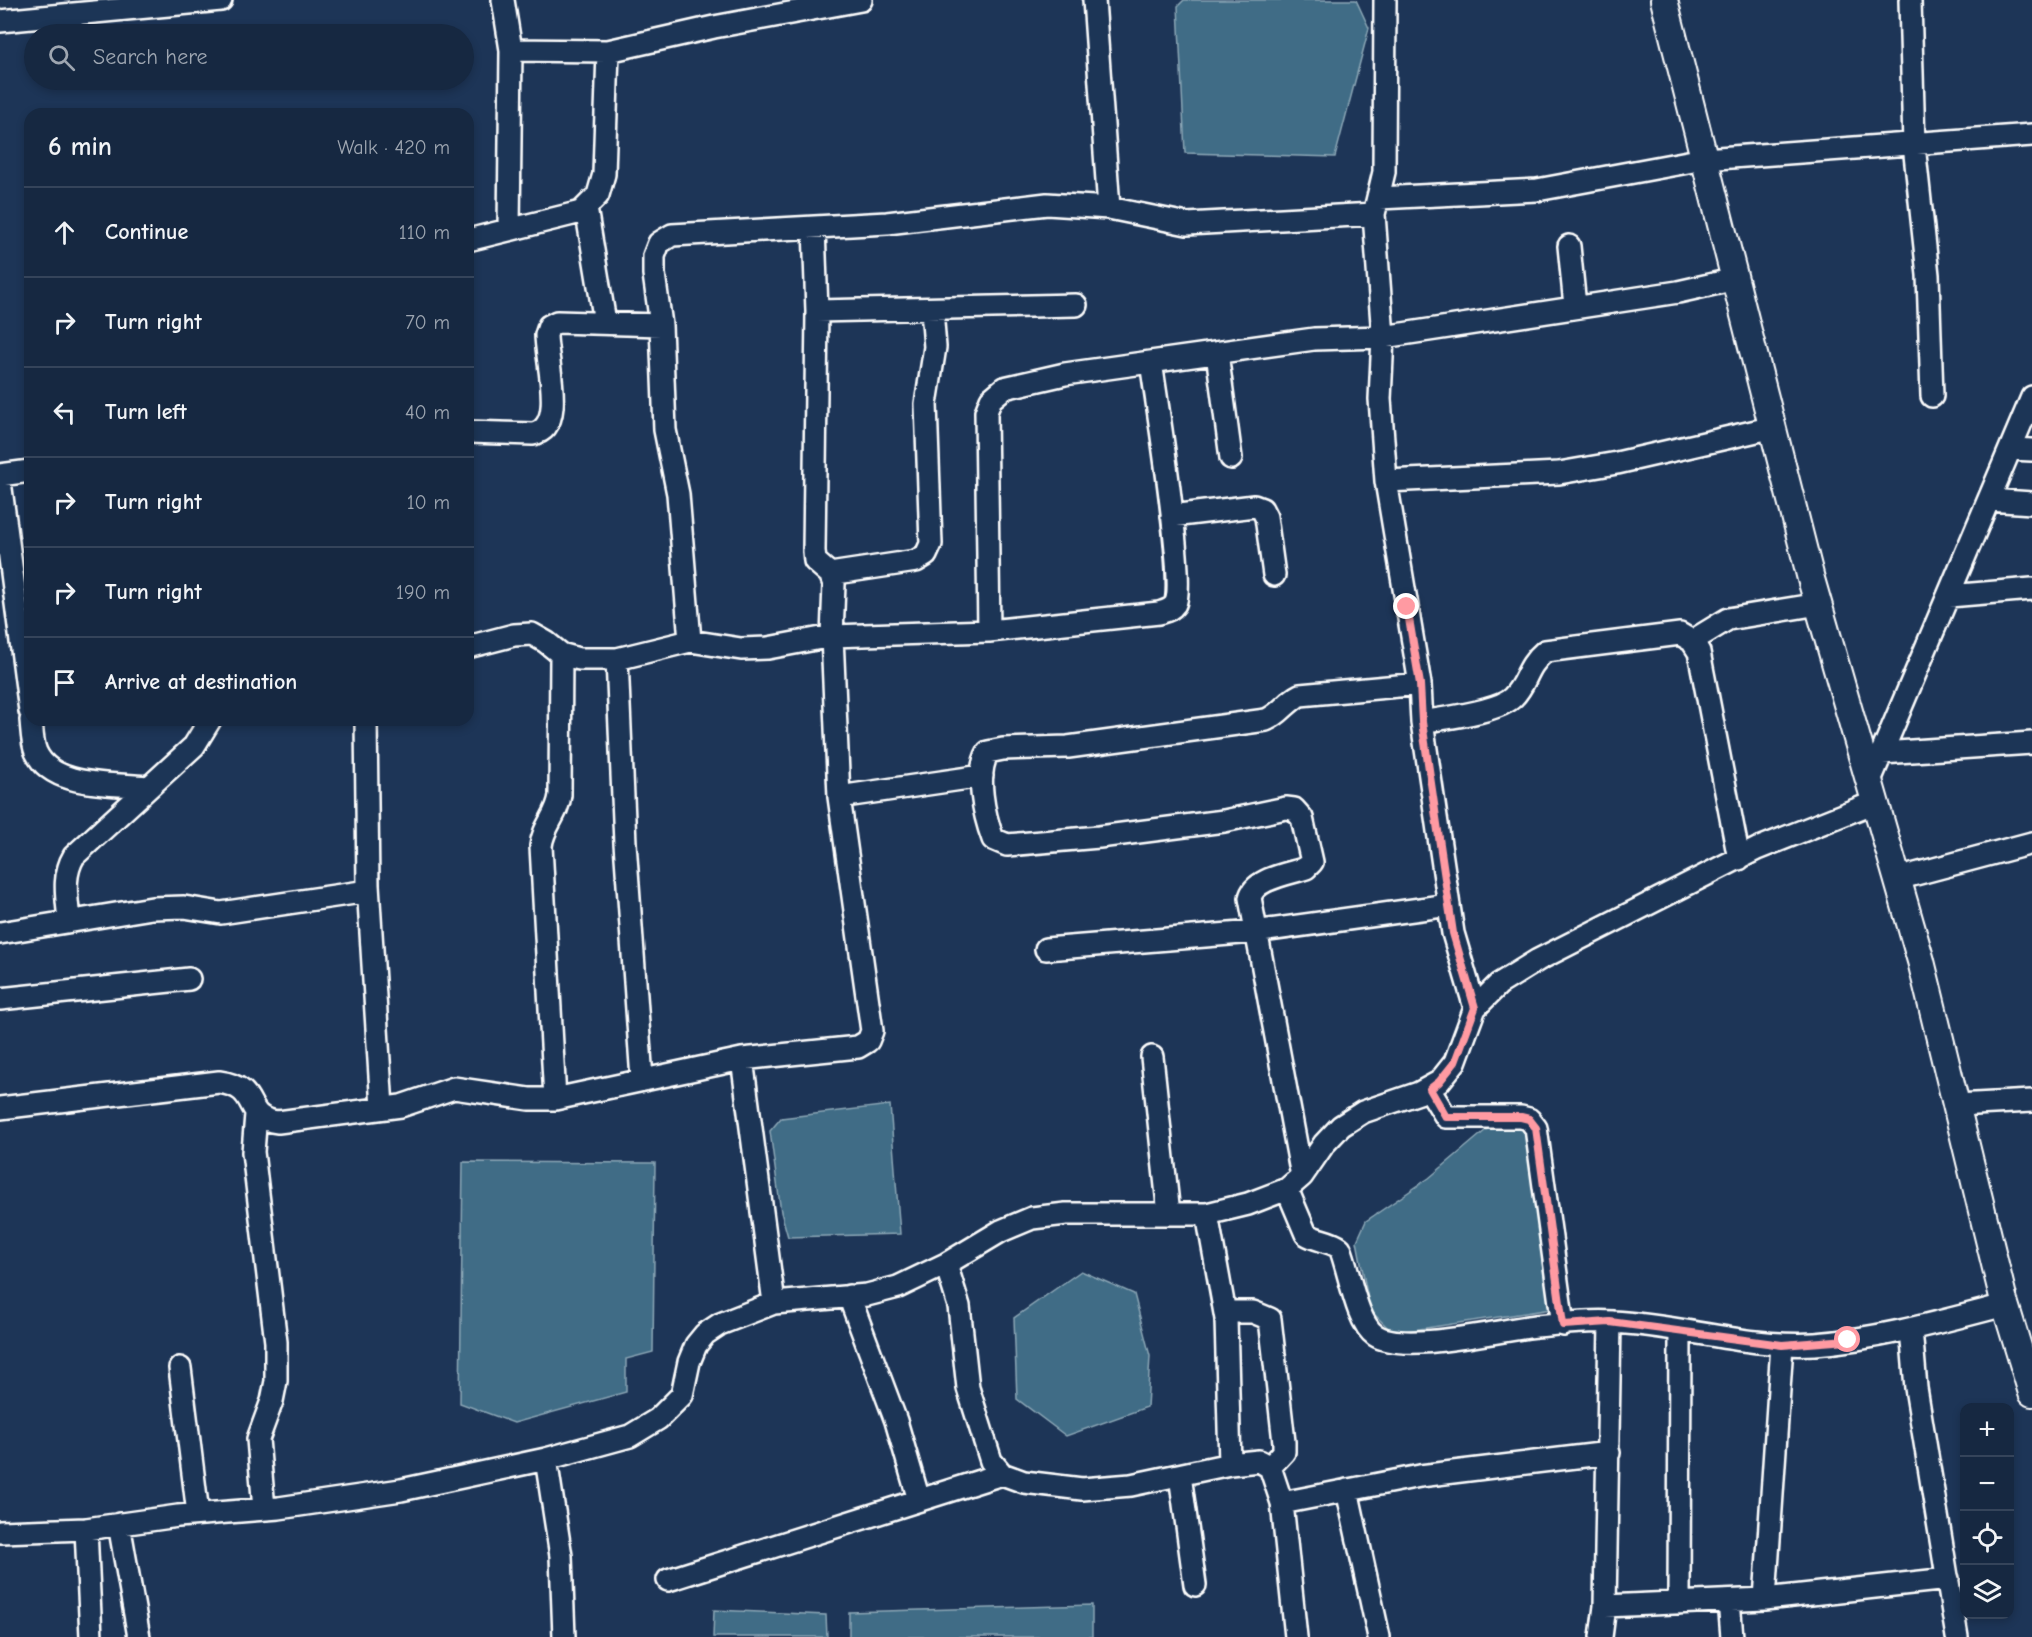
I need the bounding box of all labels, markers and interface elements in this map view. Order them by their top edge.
search box [24,24,474,90]
icon: search [45,41,78,74]
text: Search here [93,44,208,70]
text: 6 min [48,132,112,162]
text: Walk · 420 m [337,136,450,159]
icon: ahead [48,216,81,249]
text: Continue [105,219,188,245]
text: 110 m [399,221,450,244]
icon: right [48,306,81,339]
text: Turn right [105,309,202,335]
text: 70 m [405,311,450,334]
icon: left [48,396,81,429]
text: Turn left [105,399,187,425]
text: 40 m [405,401,450,424]
icon: right [48,486,81,519]
text: Turn right [105,489,202,515]
text: 10 m [407,491,450,514]
icon: right [48,576,81,609]
text: Turn right [105,579,202,605]
text: 190 m [396,581,450,604]
route end [1393,593,1419,619]
icon: arrive [48,666,81,699]
text: Arrive at destination [105,669,297,695]
route start [1834,1326,1860,1352]
map controls [1960,1403,2014,1619]
button: + [1960,1403,2014,1457]
button: − [1960,1457,2014,1511]
button: locate [1960,1511,2014,1565]
button: layers [1960,1565,2014,1619]

